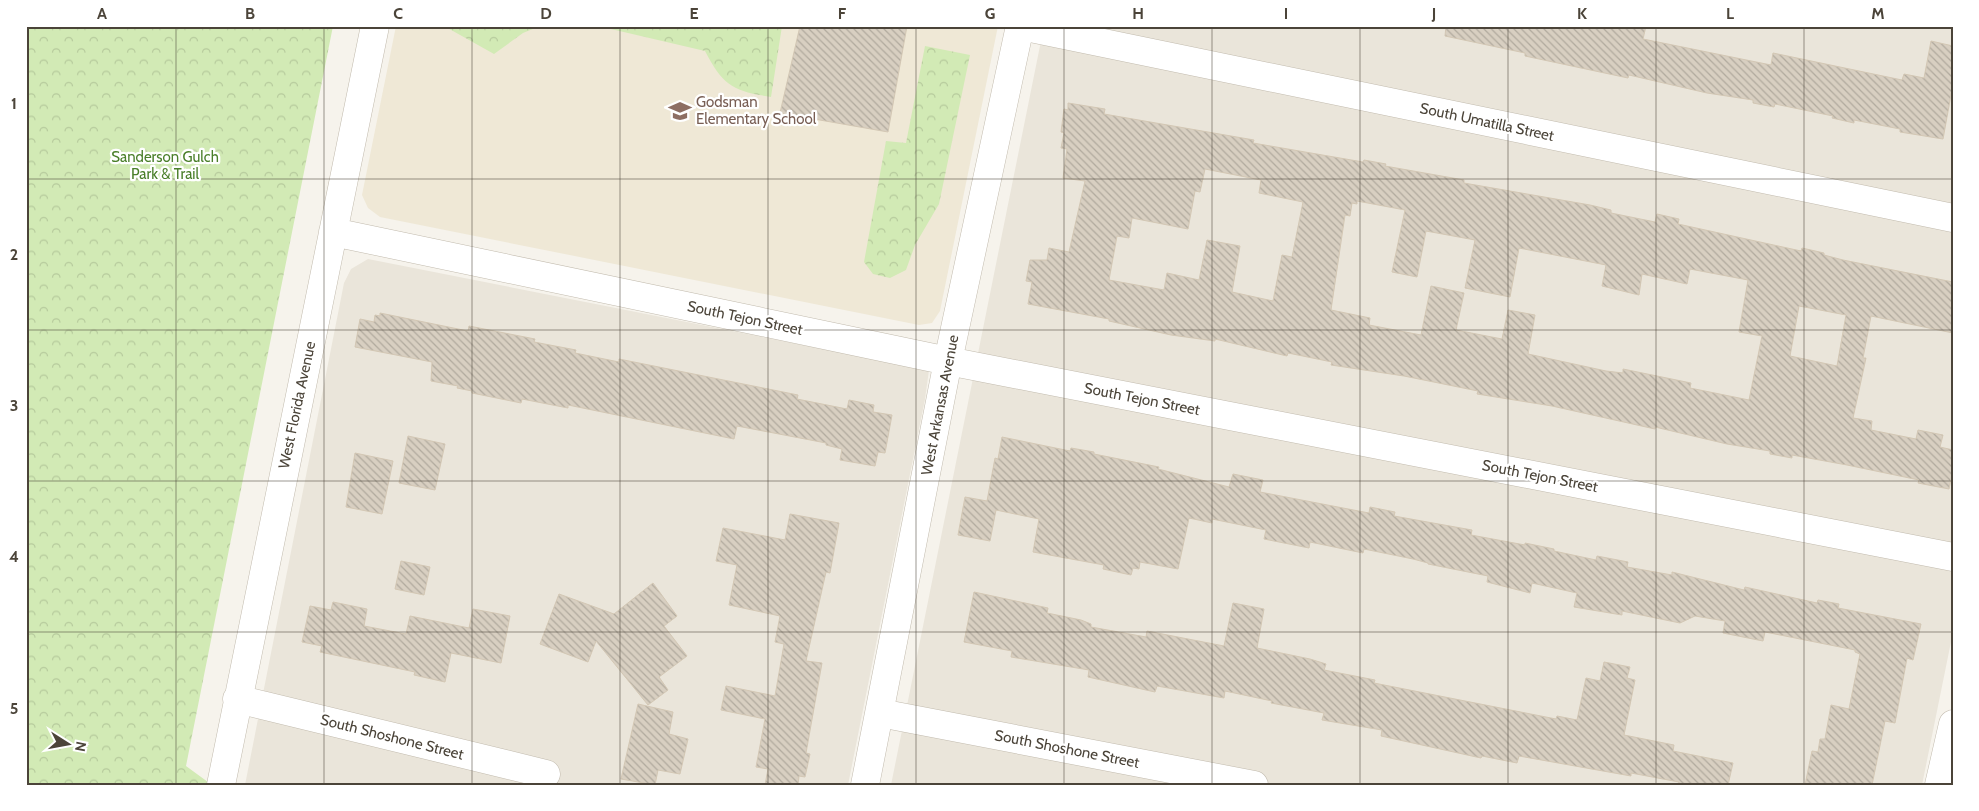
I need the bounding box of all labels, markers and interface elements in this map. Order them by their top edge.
text: A [97,4,107,23]
text: B [245,4,255,23]
text: C [393,4,403,23]
text: D [540,4,552,23]
text: E [689,4,699,23]
text: F [838,4,847,23]
text: G [985,4,995,23]
text: H [1132,4,1144,23]
text: I [1284,4,1288,23]
text: J [1431,4,1436,23]
text: K [1577,4,1587,23]
text: L [1726,4,1734,23]
text: M [1871,4,1885,23]
place label: Godsman Elementary School [696,93,817,128]
text: 1 [11,94,17,113]
school or university icon: Godsman Elementary School [667,98,693,124]
street label: South Umatilla Street [1418,99,1556,145]
park label: Sanderson Gulch Park & Trail [111,148,219,183]
text: 2 [10,245,18,264]
street label: South Tejon Street [686,297,804,339]
street label: West Arkansas Avenue [918,333,963,477]
street label: West Florida Avenue [275,339,319,470]
street label: South Tejon Street [1083,379,1201,419]
text: 3 [10,396,18,415]
street label: South Tejon Street [1481,456,1599,496]
text: 4 [9,547,19,566]
text: 5 [10,699,18,718]
street label: South Shoshone Street [318,710,466,764]
north arrow [42,718,92,768]
street label: South Shoshone Street [993,726,1141,772]
text: N [71,740,91,753]

